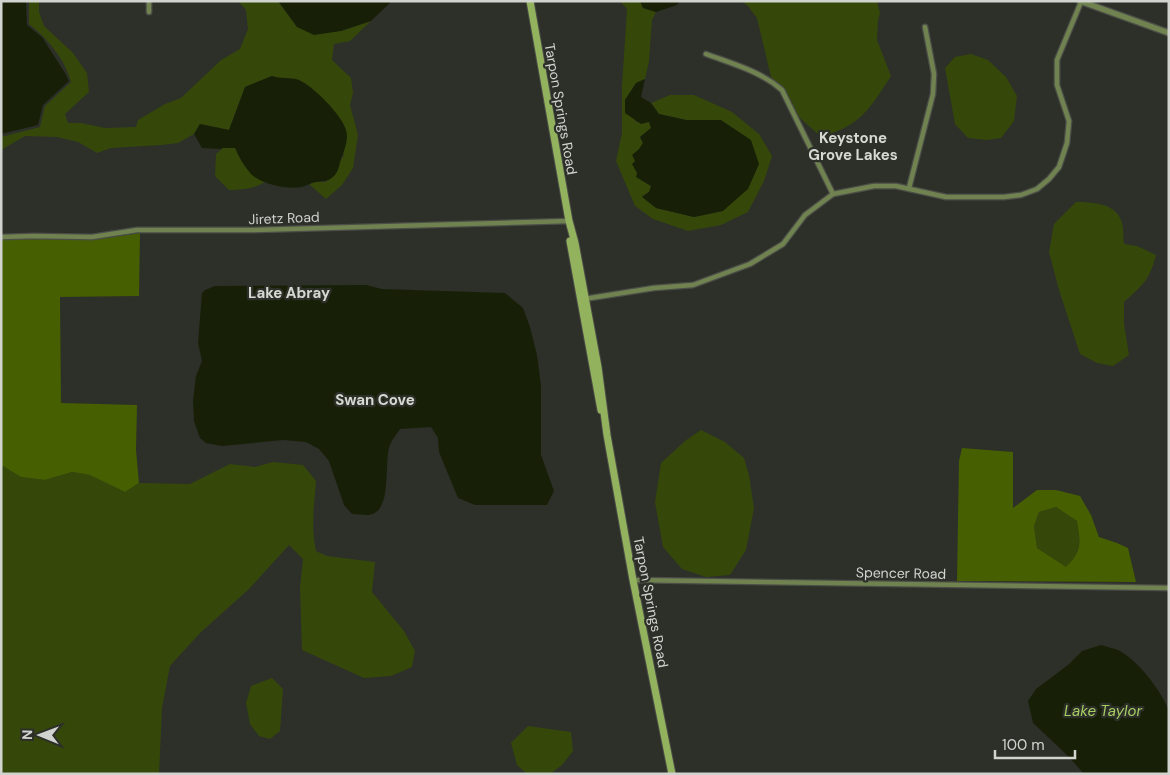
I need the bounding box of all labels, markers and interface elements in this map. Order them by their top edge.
street label: Tarpon Springs Road [541,42,581,176]
district label: Keystone Grove Lakes [808,128,898,165]
street label: Jiretz Road [248,208,320,228]
district label: Lake Abray [248,283,330,303]
district label: Swan Cove [335,390,415,410]
street label: Tarpon Springs Road [629,535,673,669]
street label: Spencer Road [856,563,946,583]
water label: Lake Taylor [1064,701,1142,721]
north arrow [15,710,65,760]
scale bar [995,728,1075,760]
text: N [18,730,36,740]
text: 100 m [1002,735,1045,755]

